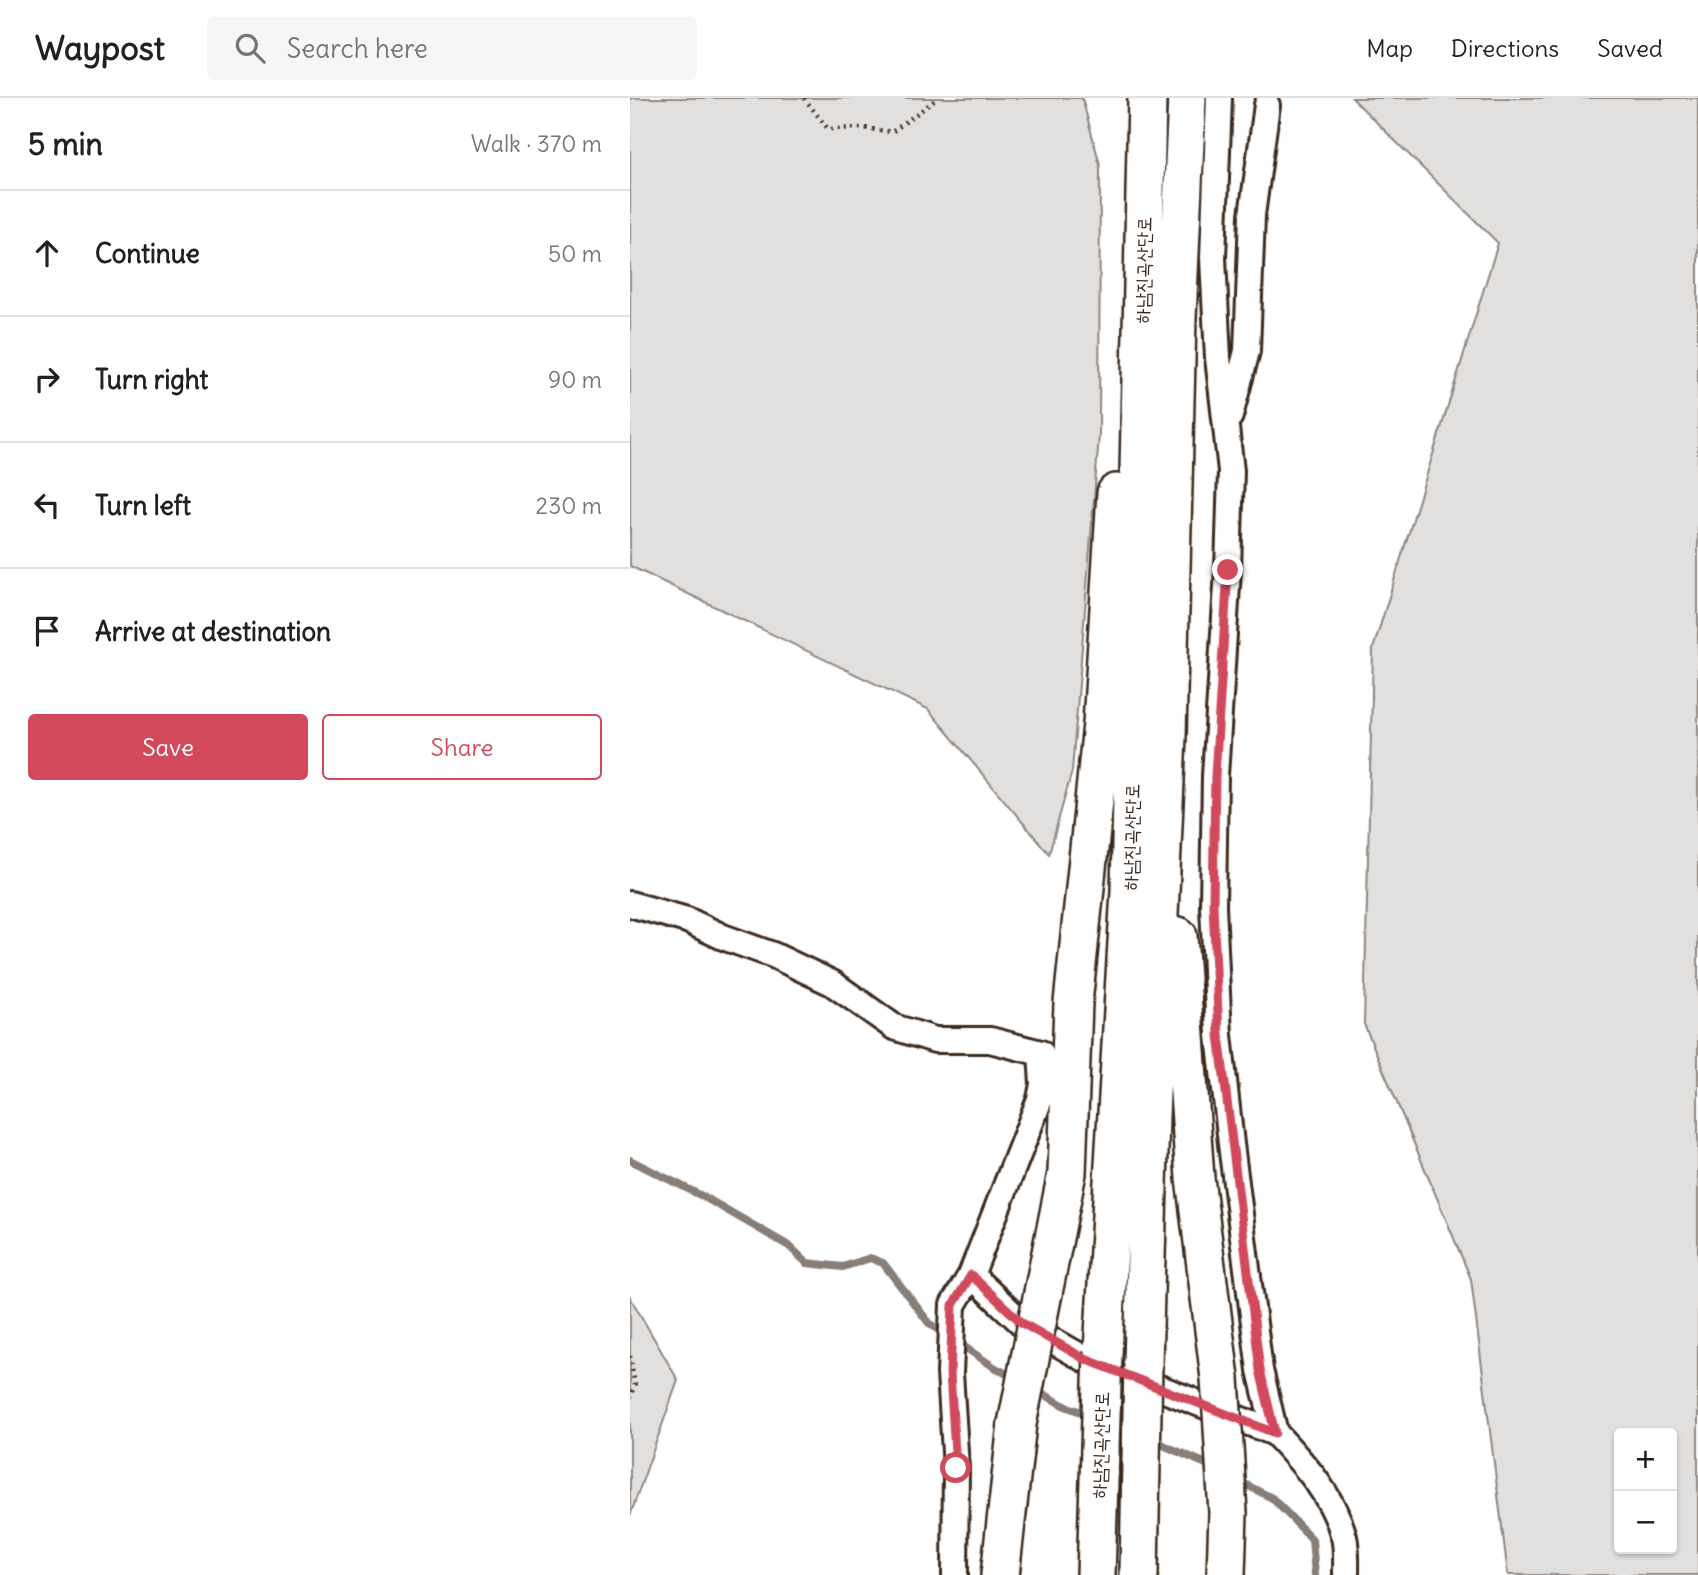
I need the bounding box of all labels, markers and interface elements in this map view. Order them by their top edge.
search box [207,17,697,80]
text: Waypost [35,27,165,69]
icon: search [231,29,269,67]
text: Search here [287,32,428,65]
text: Map [1366,33,1413,63]
text: Directions [1451,33,1559,63]
text: Saved [1597,33,1663,63]
text: 5 min [28,125,103,163]
text: Walk · 370 m [471,129,602,158]
street label: 하남진곡산단로 [1130,216,1156,324]
icon: ahead [28,234,66,272]
text: Continue [95,237,200,270]
text: 50 m [548,239,602,268]
icon: right [28,360,66,398]
text: Turn right [95,363,208,396]
text: 90 m [548,365,602,394]
icon: left [28,486,66,524]
text: Turn left [95,489,191,522]
text: 230 m [536,491,602,520]
route end [1212,554,1243,585]
icon: arrive [28,612,66,650]
text: Arrive at destination [95,615,331,648]
button: Save [28,714,308,780]
button: Share [322,714,602,780]
street label: 하남진곡산단로 [1118,783,1144,891]
street label: 하남진곡산단로 [1086,1391,1114,1499]
map controls [1614,1428,1677,1554]
button: + [1614,1428,1677,1491]
route start [940,1452,971,1483]
button: − [1614,1491,1677,1554]

